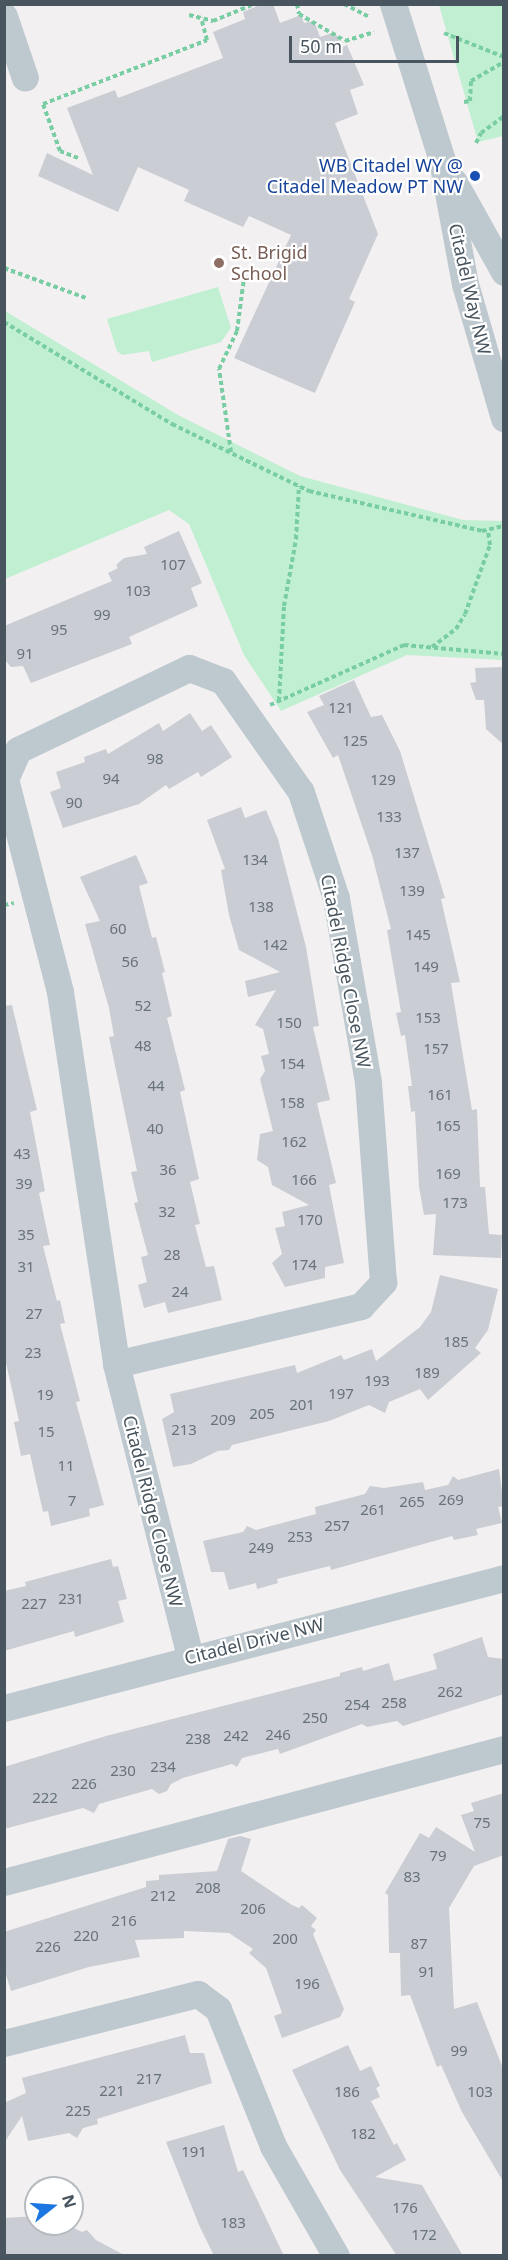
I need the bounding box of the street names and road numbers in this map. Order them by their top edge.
street label: Citadel Way NW [444,221,496,357]
street label: Citadel Ridge Close NW [317,872,375,1070]
street label: Citadel Ridge Close NW [119,1413,187,1609]
street label: Citadel Drive NW [182,1613,326,1669]

